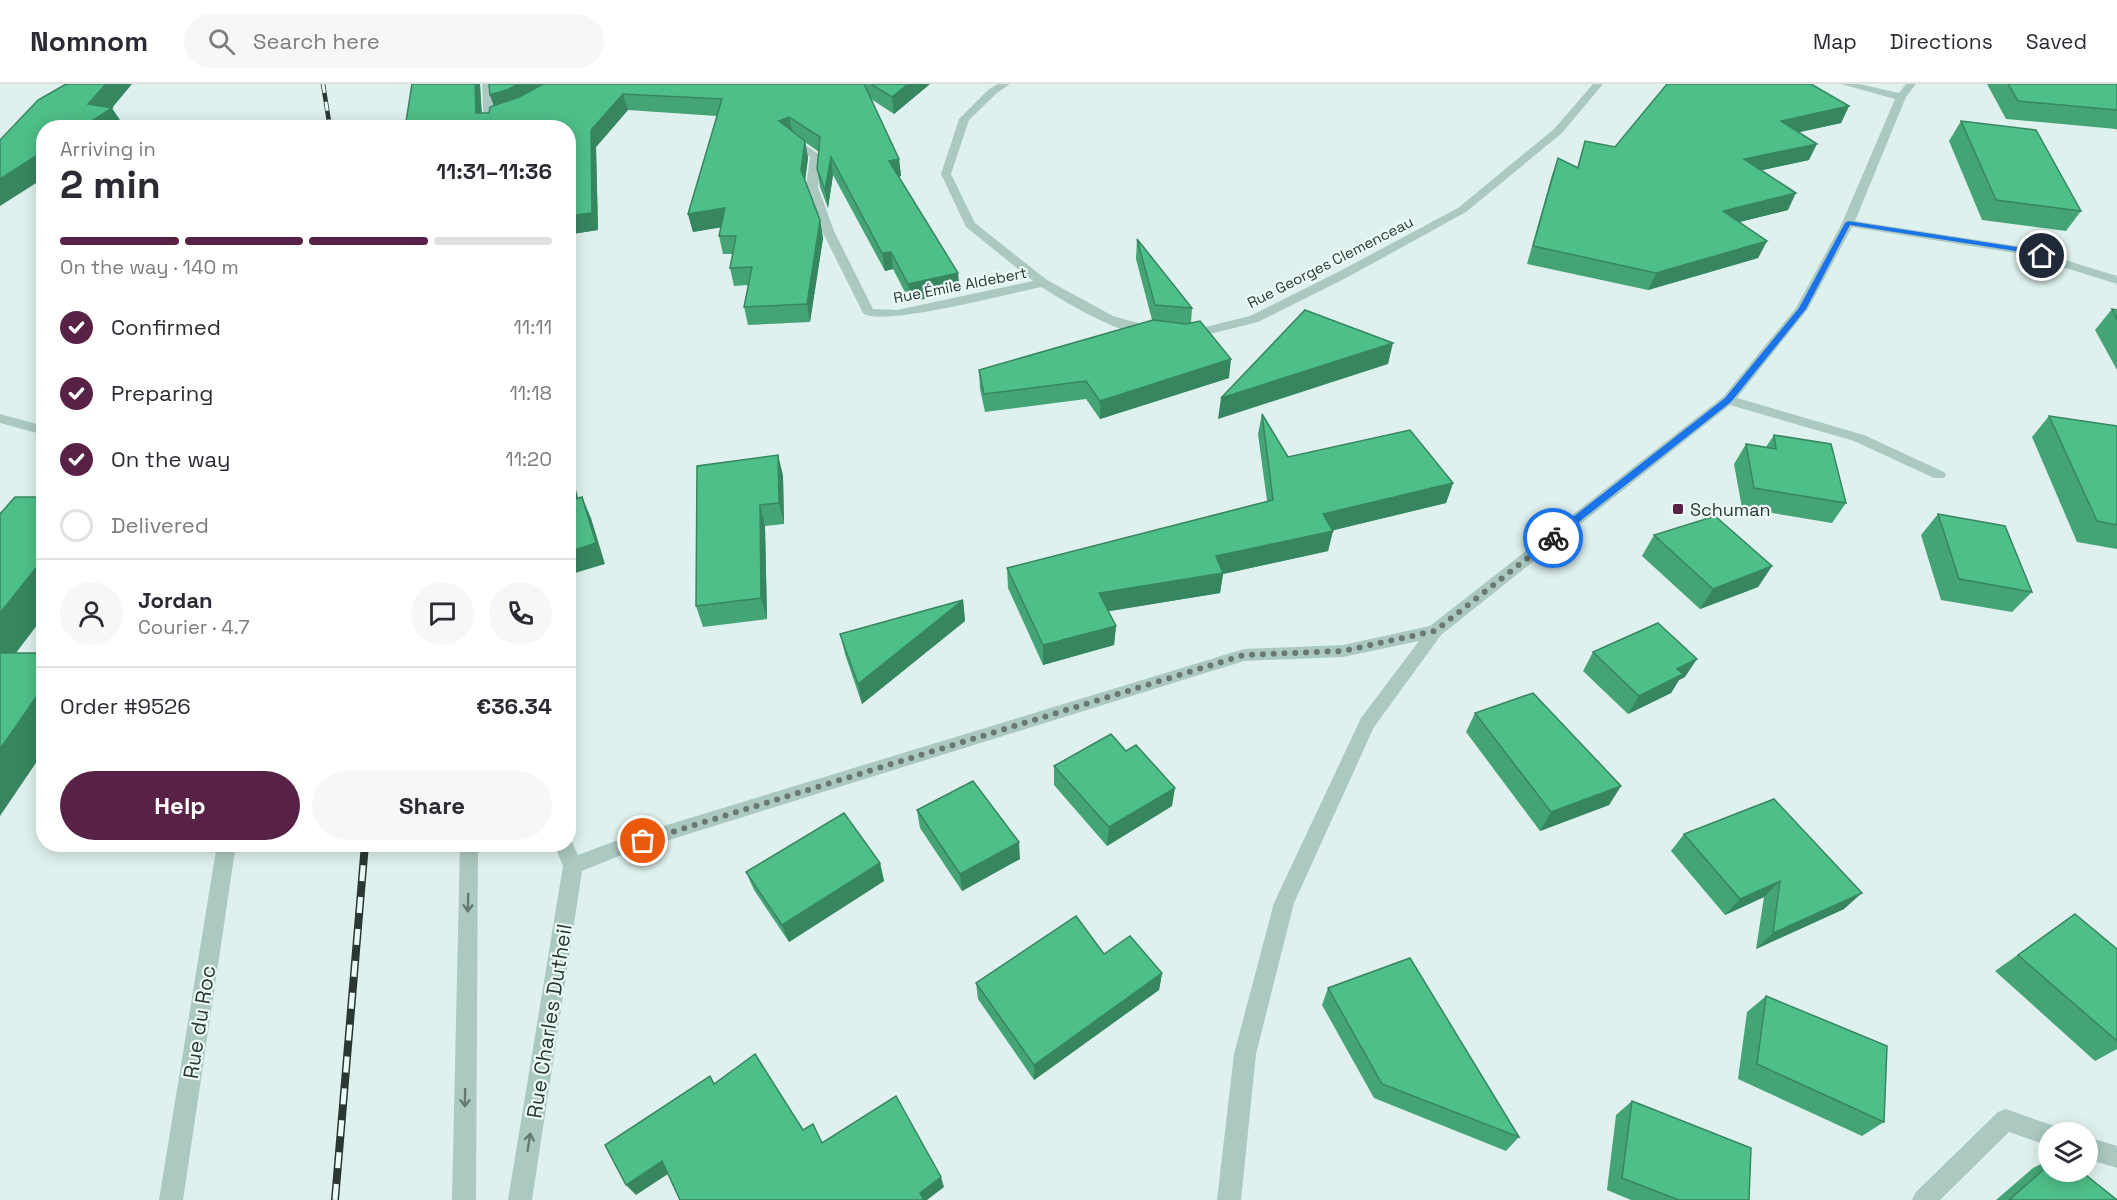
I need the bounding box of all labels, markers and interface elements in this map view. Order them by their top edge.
search box [184,14,604,68]
text: Nomnom [30,23,148,59]
icon: search [205,25,238,58]
text: Search here [253,27,380,55]
text: Map [1813,28,1857,55]
text: Directions [1890,28,1993,55]
text: Saved [2026,28,2087,55]
text: Arriving in [60,136,156,162]
text: 11:31–11:36 [436,157,552,185]
text: 2 min [60,160,161,209]
street label: Rue Georges Clemenceau [1244,212,1416,312]
pin [2016,230,2067,281]
icon: home [2025,239,2058,272]
text: On the way · 140 m [60,254,239,280]
street label: Rue Émile Aldebert [892,263,1028,307]
icon: check [60,311,93,344]
text: Confirmed [111,313,221,341]
text: 11:11 [514,314,552,340]
icon: check [60,377,93,410]
text: Preparing [111,379,213,407]
text: 11:18 [509,380,552,406]
icon: check [60,443,93,476]
text: On the way [111,445,230,473]
text: 11:20 [505,446,552,472]
place label: Schuman [1690,498,1771,521]
marker: Schuman [1671,502,1685,516]
courier [1523,508,1583,568]
text: Delivered [111,511,209,539]
icon: bike [1537,522,1570,555]
button: person [60,582,123,645]
button: chat [411,582,474,645]
button: phone [489,582,552,645]
text: Jordan [138,586,213,614]
text: Courier · 4.7 [138,614,249,640]
text: Order #9526 [60,692,191,720]
text: €36.34 [476,692,552,720]
button: Help [60,771,300,840]
button: Share [312,771,552,840]
pin [617,815,668,866]
icon: bag [626,824,659,857]
one-way arrow [462,892,474,912]
street label: Rue Charles Dutheil [520,922,578,1120]
street label: Rue du Roc [177,963,221,1081]
one-way arrow [459,1087,471,1107]
map controls [2038,1122,2098,1182]
button: layers [2038,1122,2098,1182]
one-way arrow [524,1133,535,1153]

